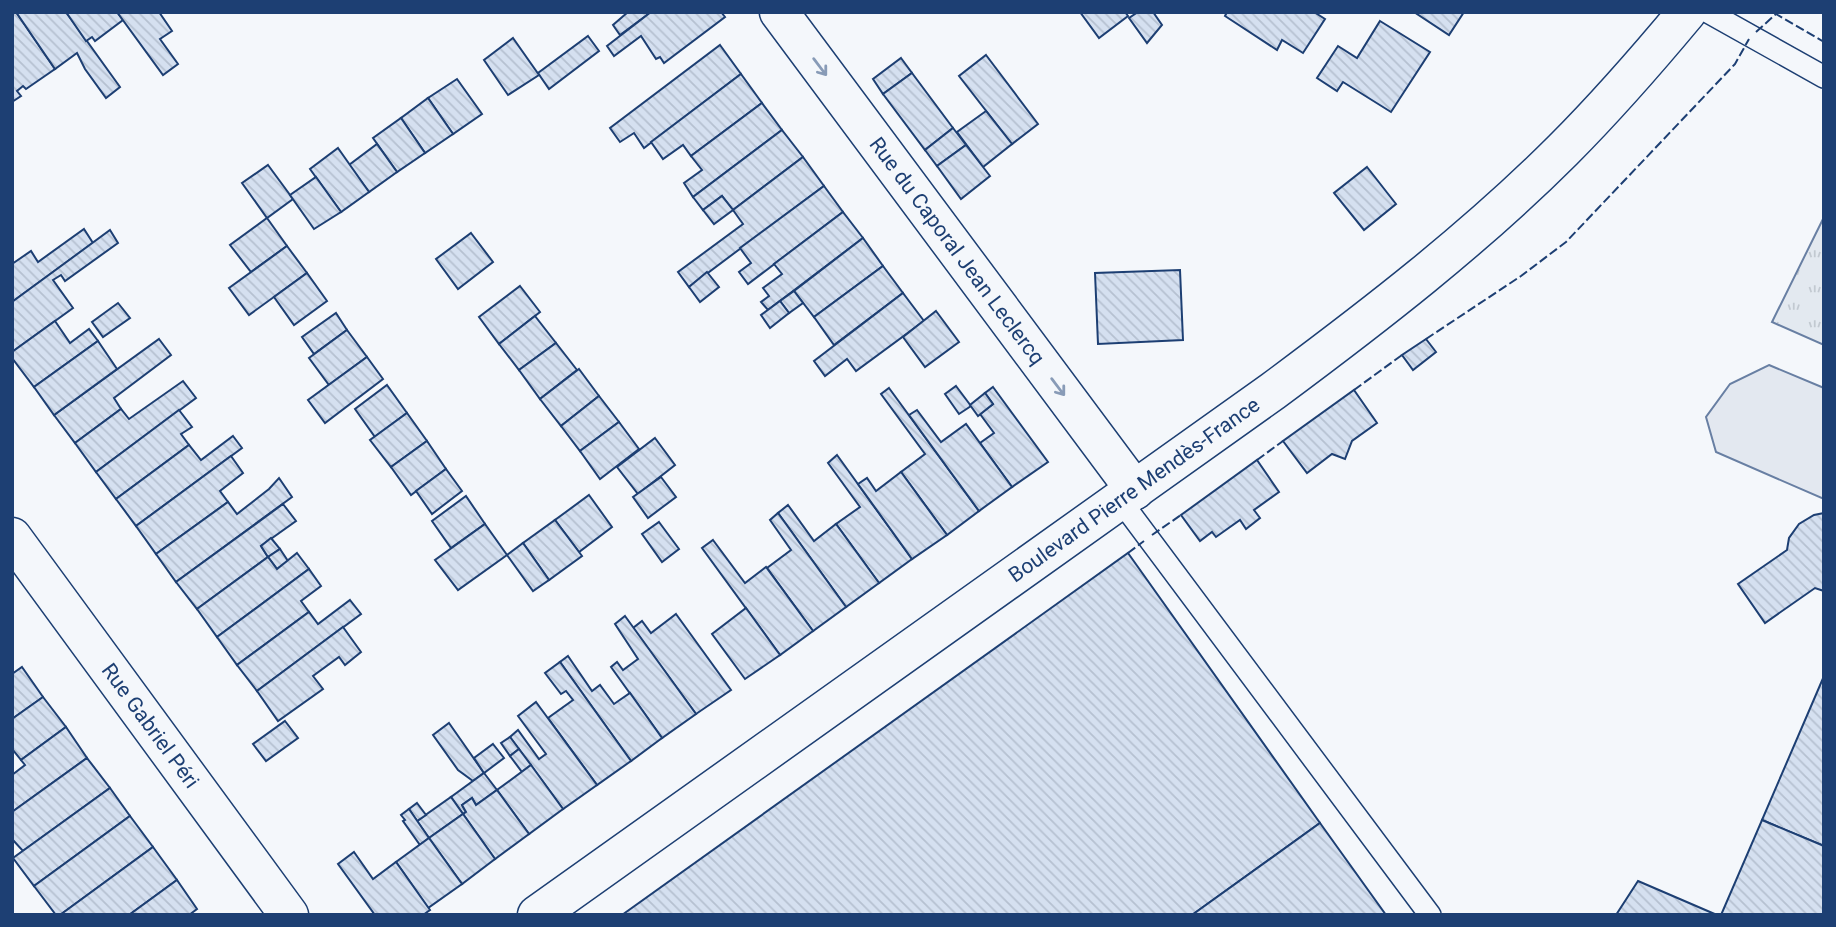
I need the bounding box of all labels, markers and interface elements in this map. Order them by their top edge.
one-way arrow [812,57,827,76]
street label: Rue du Caporal Jean Leclercq [865,133,1049,369]
one-way arrow [1051,377,1066,396]
street label: Boulevard Pierre Mendès-France [1004,392,1264,587]
street label: Rue Gabriel Péri [97,659,204,793]

